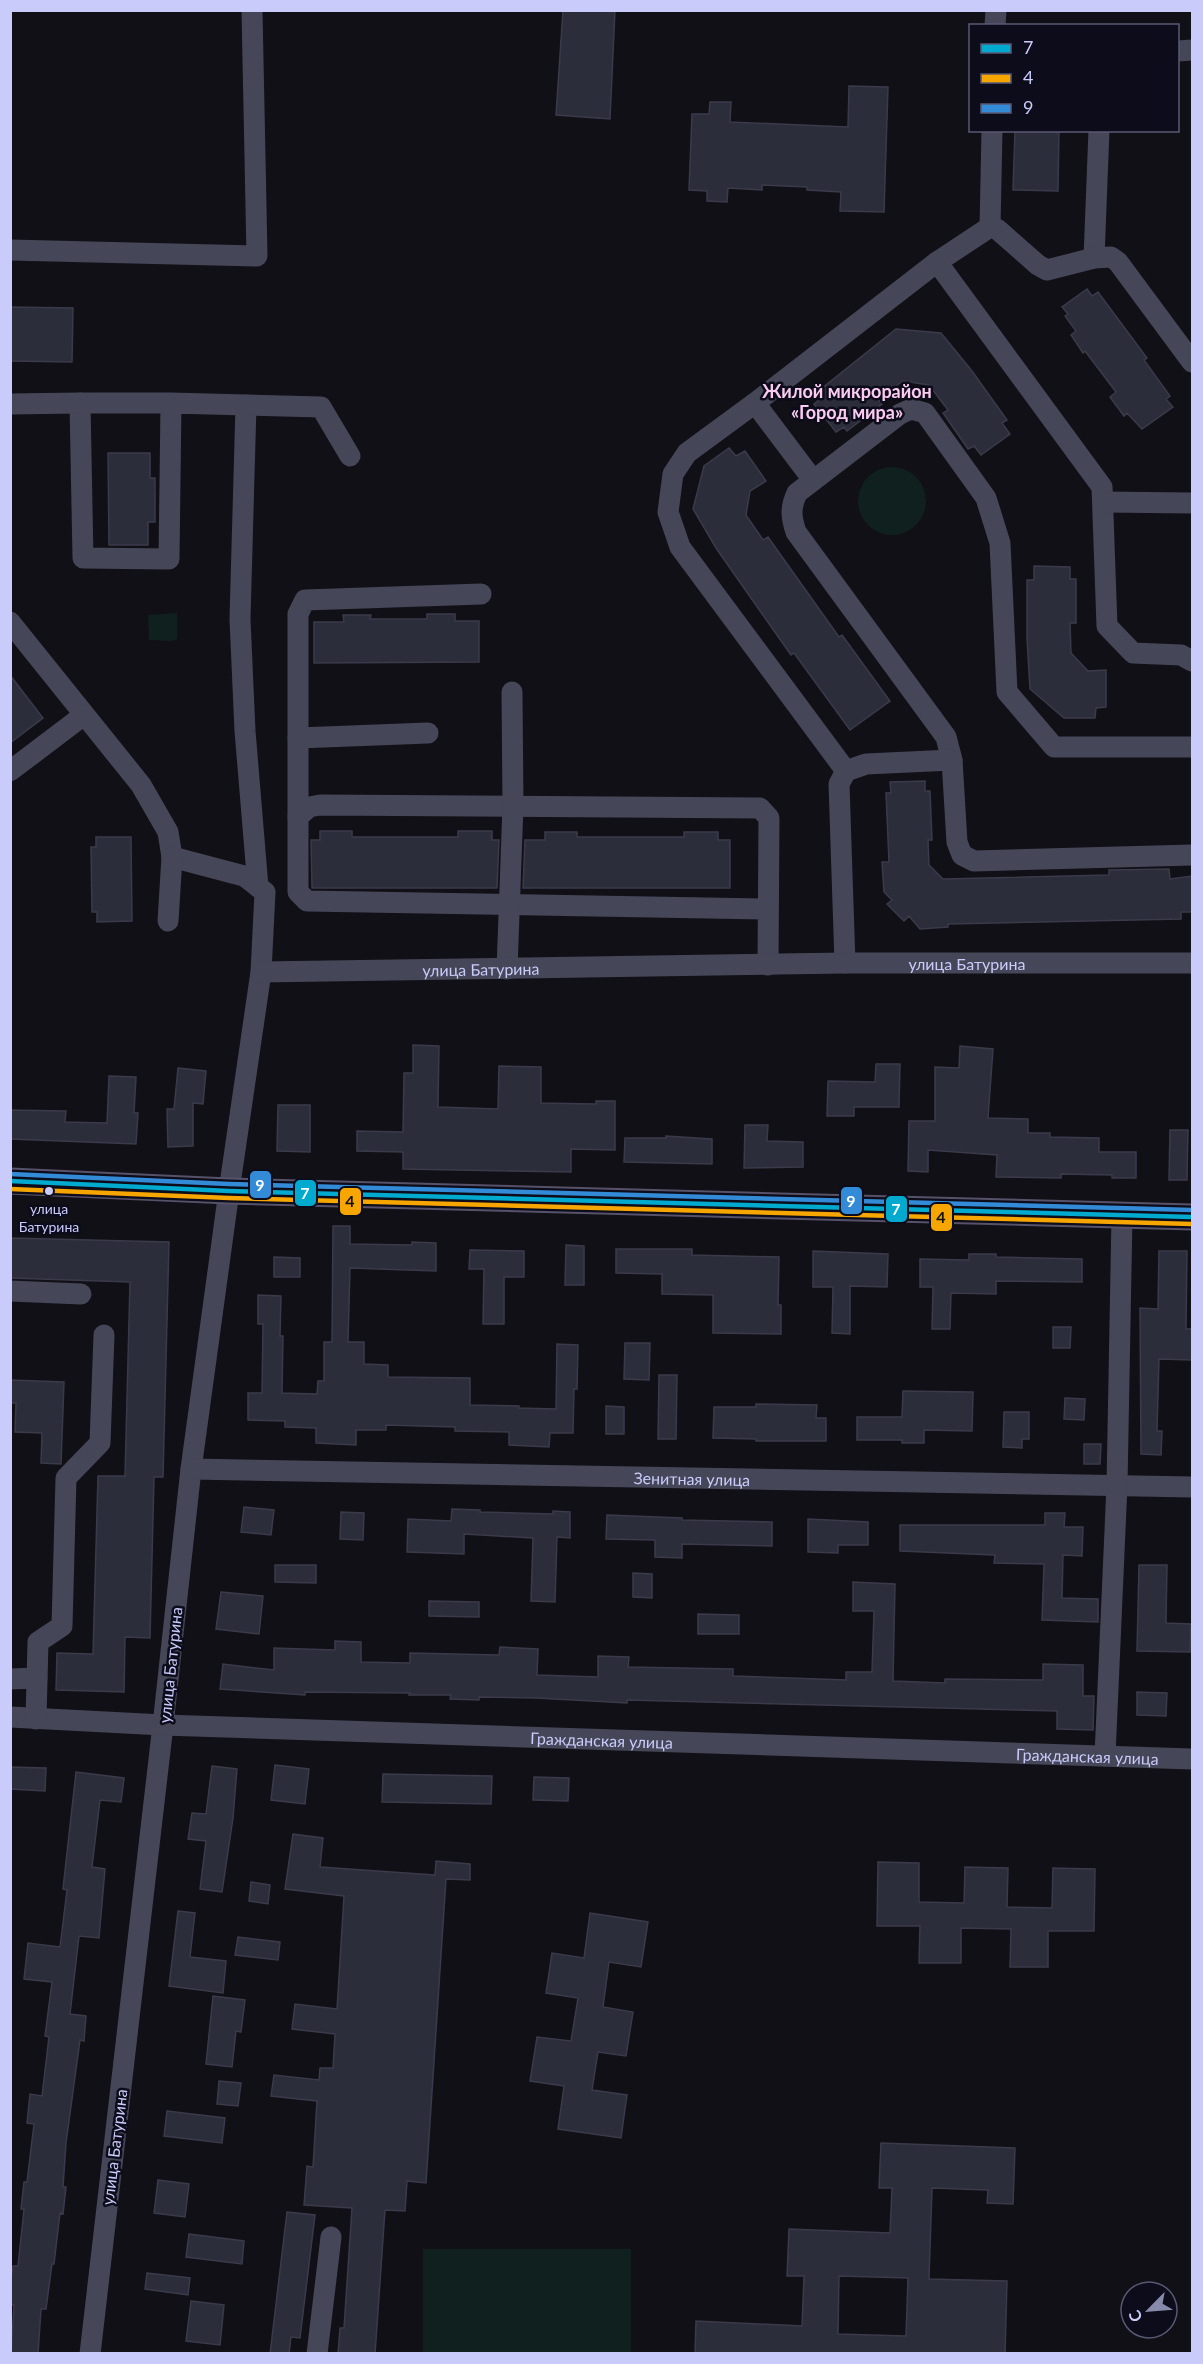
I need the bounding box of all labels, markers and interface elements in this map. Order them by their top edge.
legend [969,24,1179,132]
text: 7 [1023,36,1033,58]
text: 4 [1023,66,1033,88]
text: 9 [1023,96,1033,118]
district label: Жилой микрорайон «Город мира» [762,380,932,423]
street label: улица Батурина [908,954,1025,973]
street label: улица Батурина [422,958,540,979]
line badge: 9 [249,1170,272,1199]
text: 9 [255,1175,265,1194]
line badge: 7 [294,1179,317,1207]
text: 7 [300,1183,310,1202]
marker: улица Батурина [43,1185,55,1197]
line badge: 9 [840,1186,863,1215]
line badge: 4 [339,1187,362,1216]
text: 4 [345,1191,355,1210]
text: 9 [846,1191,856,1210]
line badge: 7 [885,1195,908,1223]
text: 7 [891,1199,901,1218]
place label: улица Батурина [19,1200,79,1235]
line badge: 4 [930,1203,953,1232]
text: 4 [936,1207,946,1226]
street label: Зенитная улица [633,1467,750,1489]
street label: улица Батурина [154,1606,186,1724]
street label: Гражданская улица [530,1728,673,1751]
street label: Гражданская улица [1016,1744,1159,1767]
street label: улица Батурина [97,2088,131,2206]
north arrow [1119,2280,1179,2340]
text: С [1124,2307,1146,2325]

